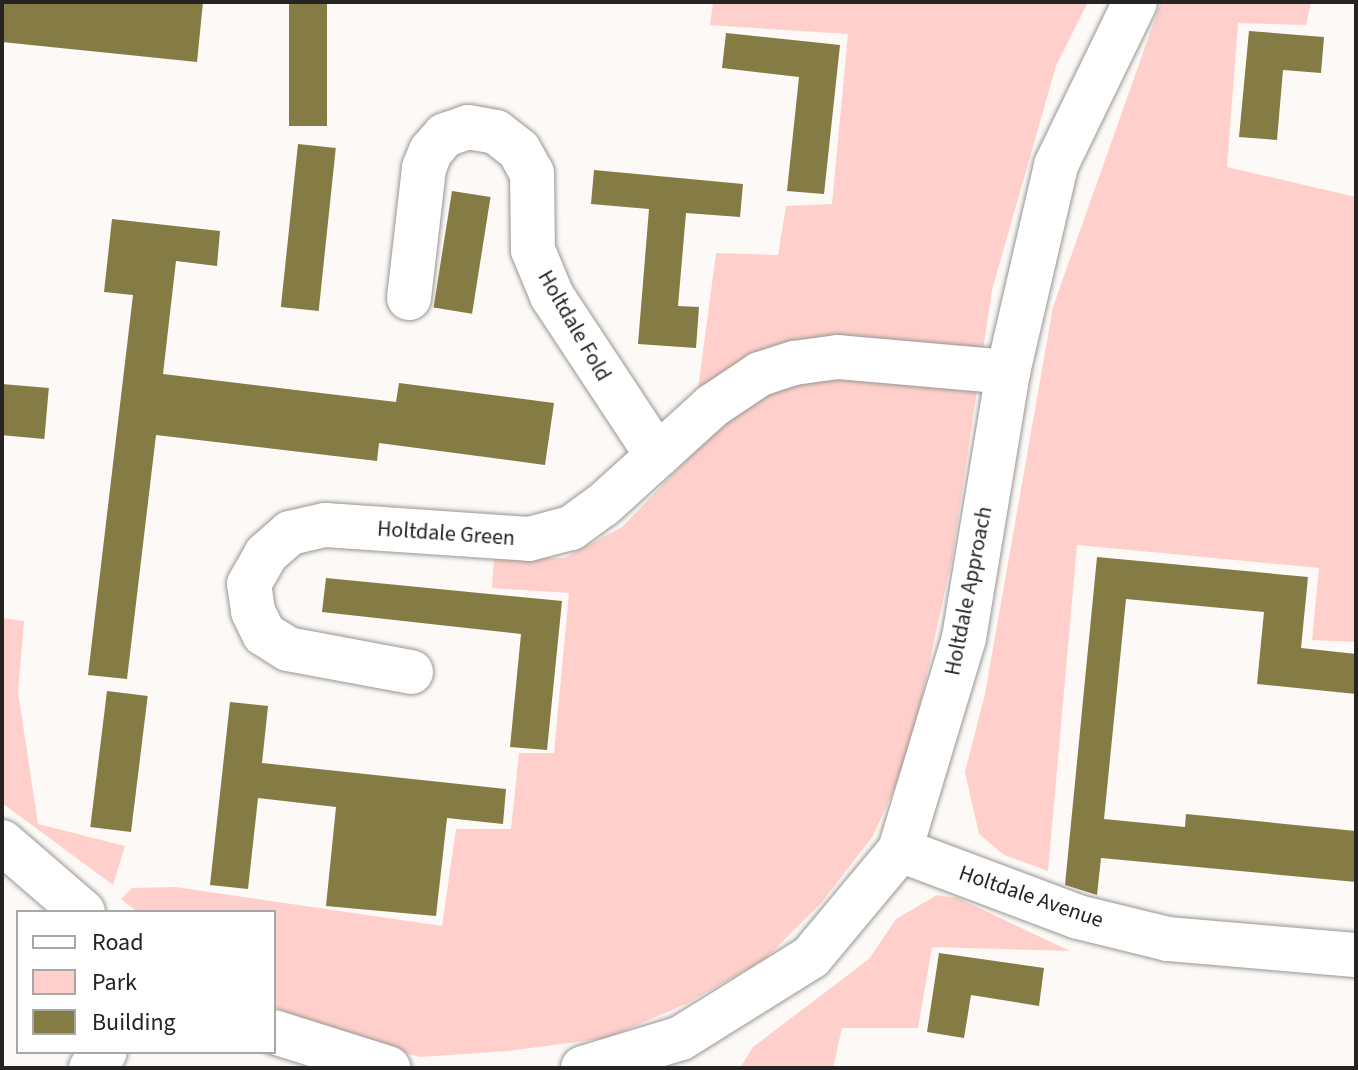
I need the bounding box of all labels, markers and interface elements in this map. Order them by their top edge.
street label: Holtdale Fold [532,266,616,386]
street label: Holtdale Approach [940,504,998,678]
street label: Holtdale Green [376,516,516,552]
street label: Holtdale Avenue [955,860,1107,934]
legend [16,910,276,1054]
text: Road [92,925,144,960]
text: Park [92,965,137,1000]
text: Building [92,1005,176,1040]

